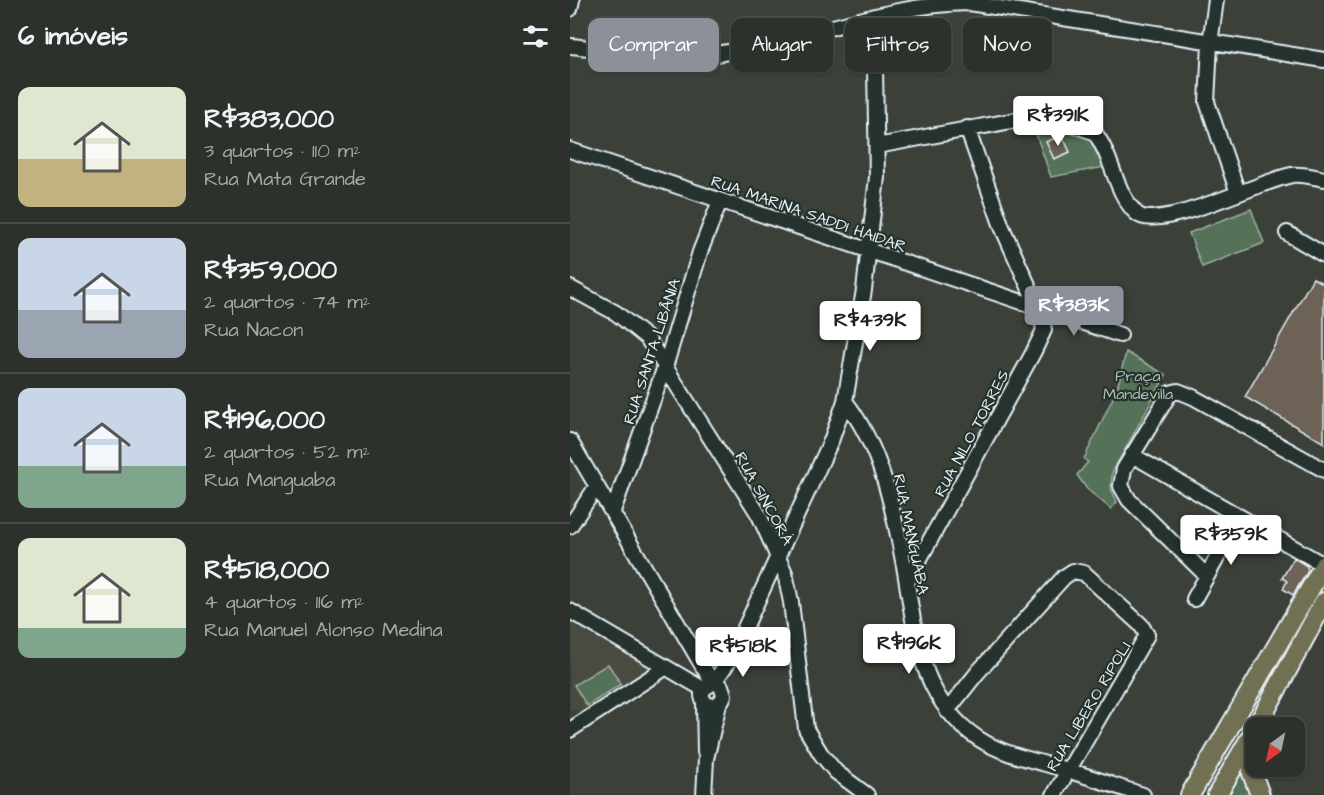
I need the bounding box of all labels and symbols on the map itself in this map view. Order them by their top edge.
pin: R$391K [1009,96,1107,147]
street label: RUA MARINA SADDI HAIDAR [708,170,909,258]
street label: RUA SANTA LIBÂNIA [618,276,686,427]
pin: R$383K [1025,286,1123,337]
pin: R$439K [821,301,919,352]
park label: Praça Mandevilla [1103,365,1173,405]
street label: RUA NILO TORRES [929,366,1015,501]
street label: RUA SINCORÁ [729,448,799,549]
street label: RUA MANGUABA [888,472,935,596]
pin: R$359K [1182,515,1280,566]
pin: R$196K [860,624,958,675]
pin: R$518K [694,627,792,678]
street label: RUA LIBERO RIPOLI [1041,637,1136,776]
north arrow [1245,717,1305,777]

